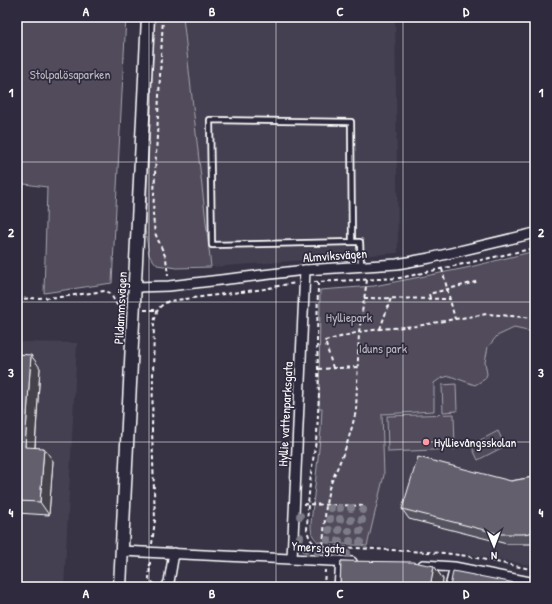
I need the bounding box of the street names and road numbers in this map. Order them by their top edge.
street label: Almviksvägen [302,244,368,266]
street label: Pildammsvägen [109,271,131,345]
street label: Hyllie vattenparksgata [273,361,297,467]
street label: Ymers gata [291,537,345,557]

